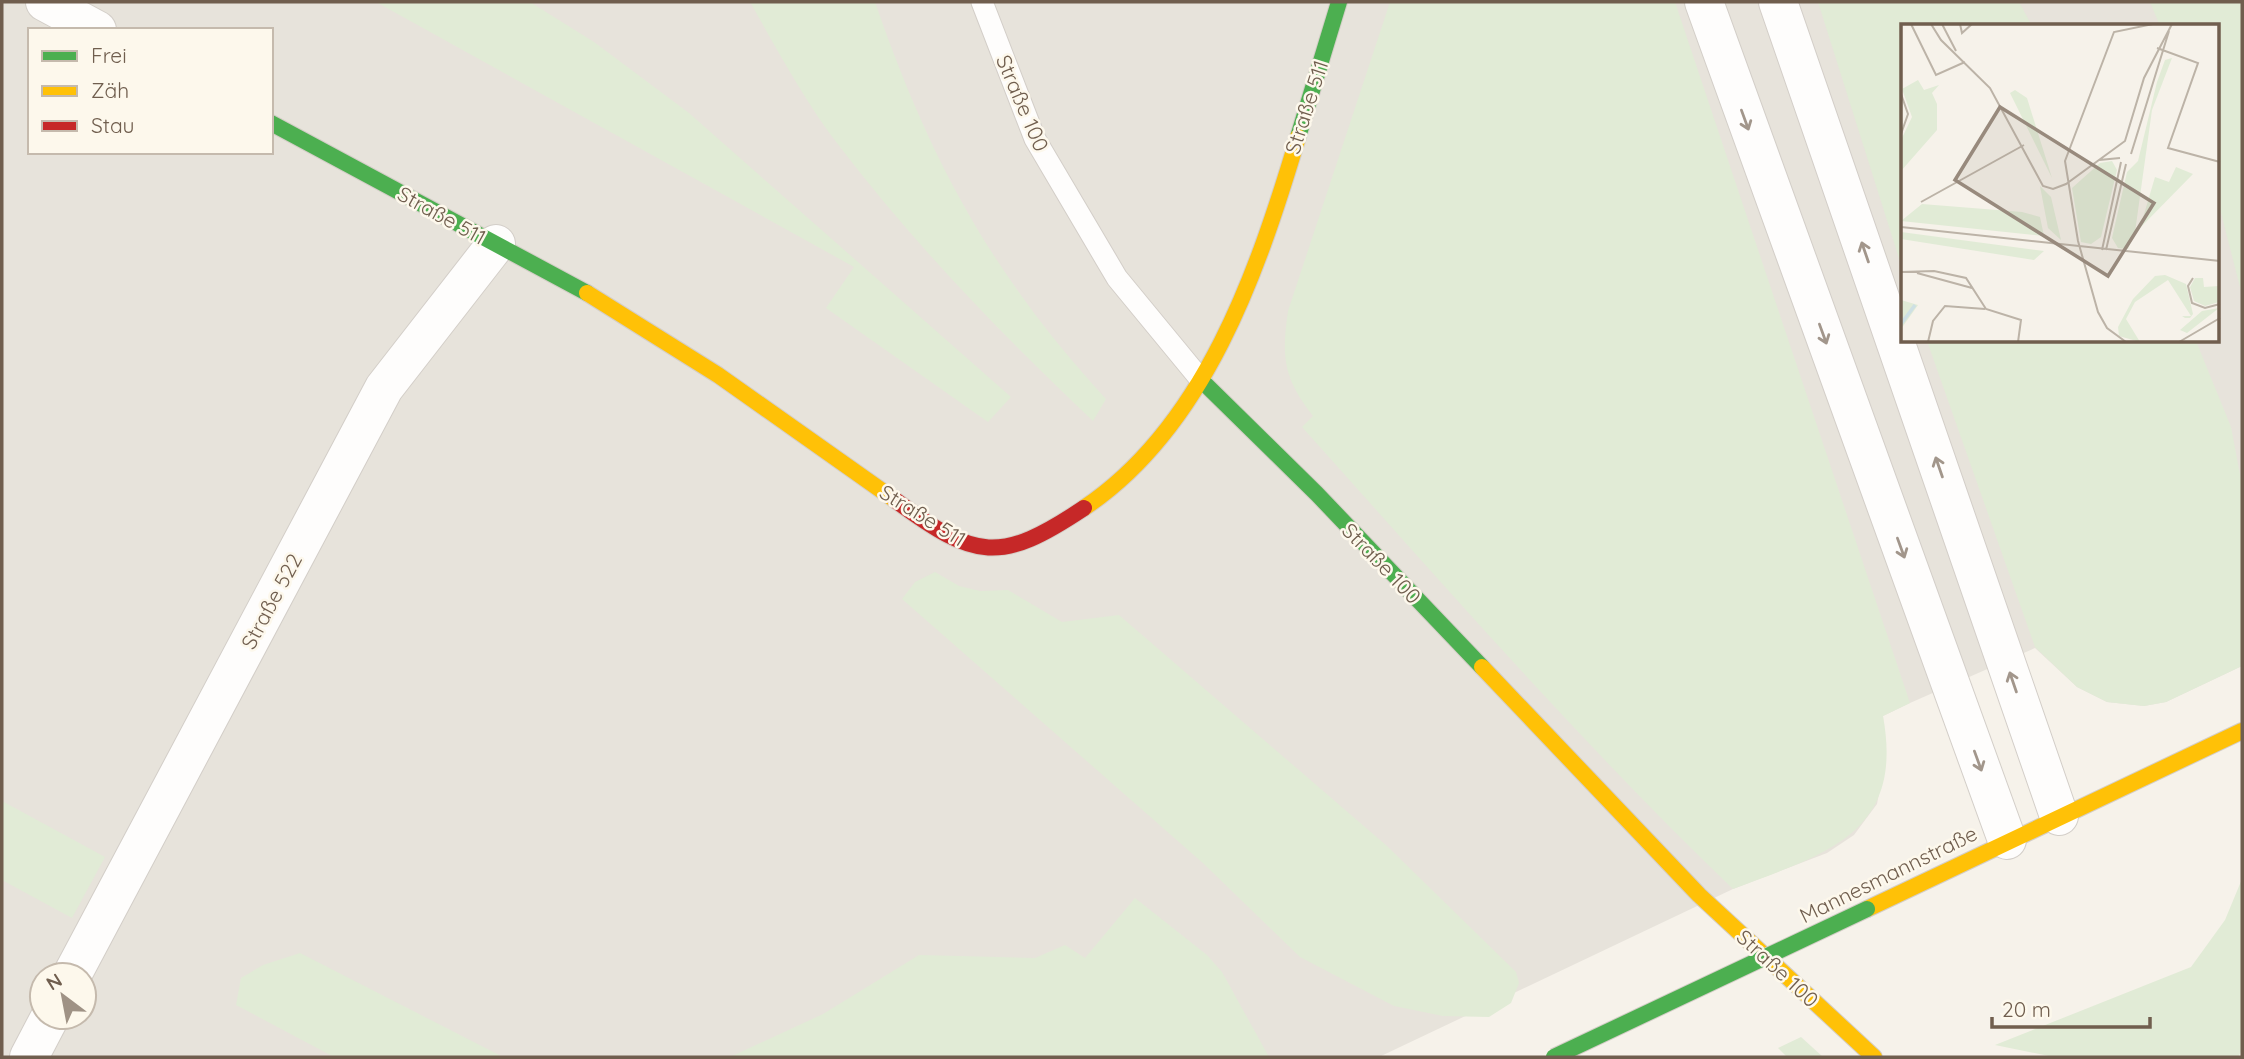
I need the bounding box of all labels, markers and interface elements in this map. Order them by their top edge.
inset map [1901,24,2220,343]
legend [28,28,273,154]
text: Frei [91,42,127,68]
street label: Straße 100 [991,51,1055,155]
street label: Straße 511 [1279,57,1333,157]
text: Zäh [91,77,129,103]
one-way arrow [1740,109,1752,131]
text: Stau [91,112,134,138]
street label: Straße 511 [393,180,491,250]
one-way arrow [1858,242,1870,264]
one-way arrow [1818,322,1830,344]
one-way arrow [1932,457,1944,479]
street label: Straße 511 [875,478,971,552]
street label: Straße 100 [1337,517,1427,609]
one-way arrow [1895,536,1908,558]
street label: Straße 522 [235,549,307,653]
one-way arrow [2006,672,2018,694]
one-way arrow [1973,750,1986,772]
street label: Mannesmannstraße [1795,820,1981,928]
street label: Straße 100 [1732,924,1824,1012]
north arrow [28,961,98,1031]
text: N [42,968,66,995]
scale bar [1992,986,2150,1030]
text: 20 m [2002,996,2051,1022]

